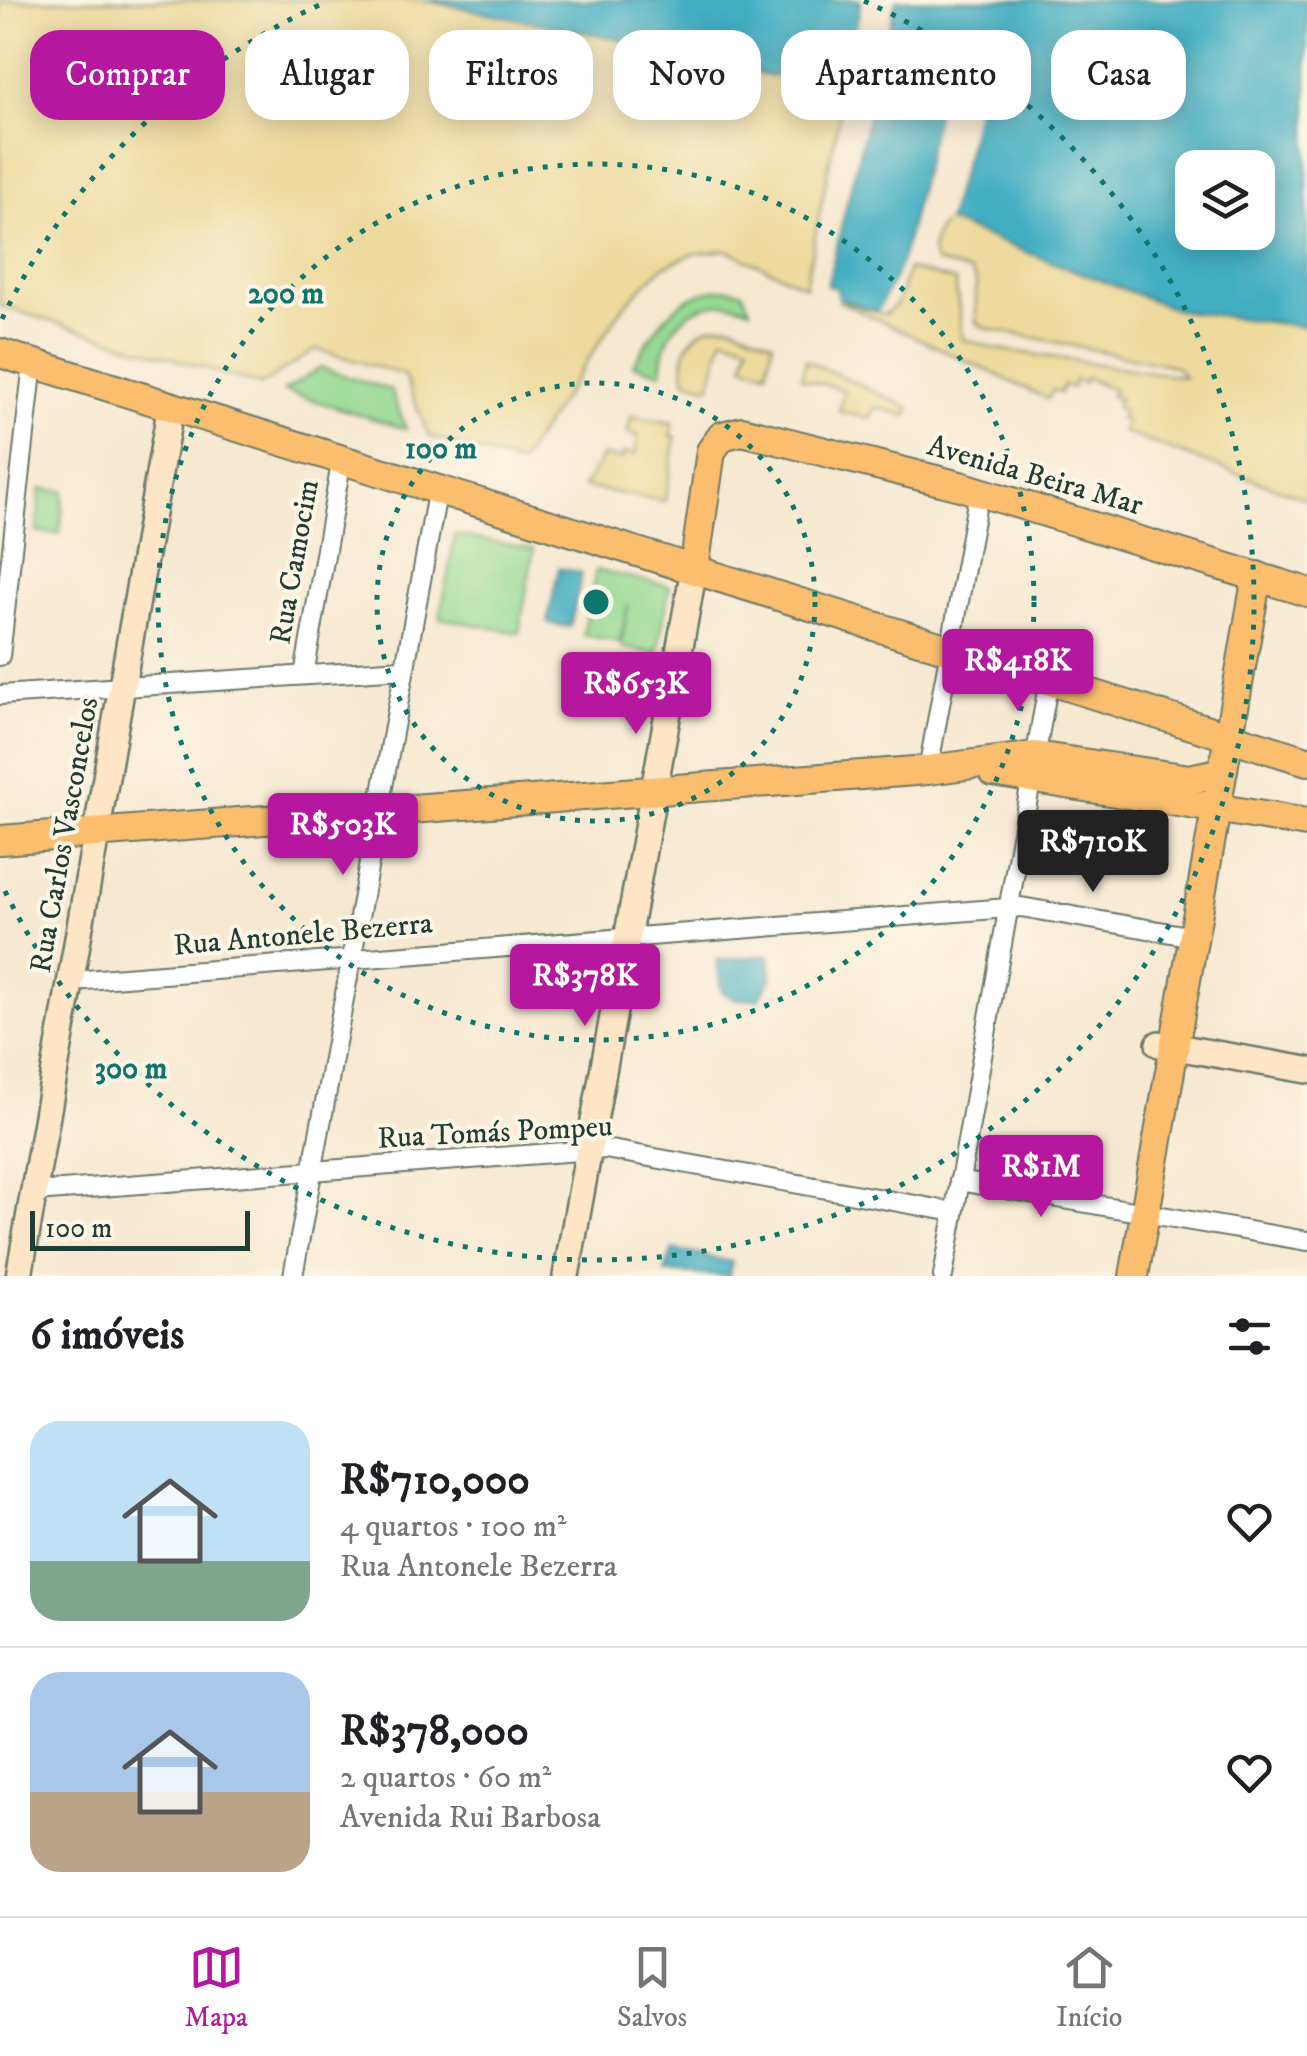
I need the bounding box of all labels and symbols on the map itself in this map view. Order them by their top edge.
text: 200 m [248,276,324,313]
street label: Avenida Beira Mar [923,428,1147,524]
text: 100 m [405,431,478,468]
street label: Rua Camocim [262,477,328,647]
centre of rings [578,584,614,620]
pin: R$418K [937,629,1099,714]
pin: R$653K [555,652,717,737]
street label: Rua Carlos Vasconcelos [23,694,107,976]
pin: R$503K [262,793,424,878]
pin: R$710K [1012,810,1174,895]
street label: Rua Antonele Bezerra [172,905,434,965]
pin: R$378K [504,944,666,1029]
text: 300 m [95,1051,168,1088]
street label: Rua Tomás Pompeu [376,1108,614,1158]
pin: R$1M [982,1135,1100,1220]
scale bar [30,1206,250,1250]

